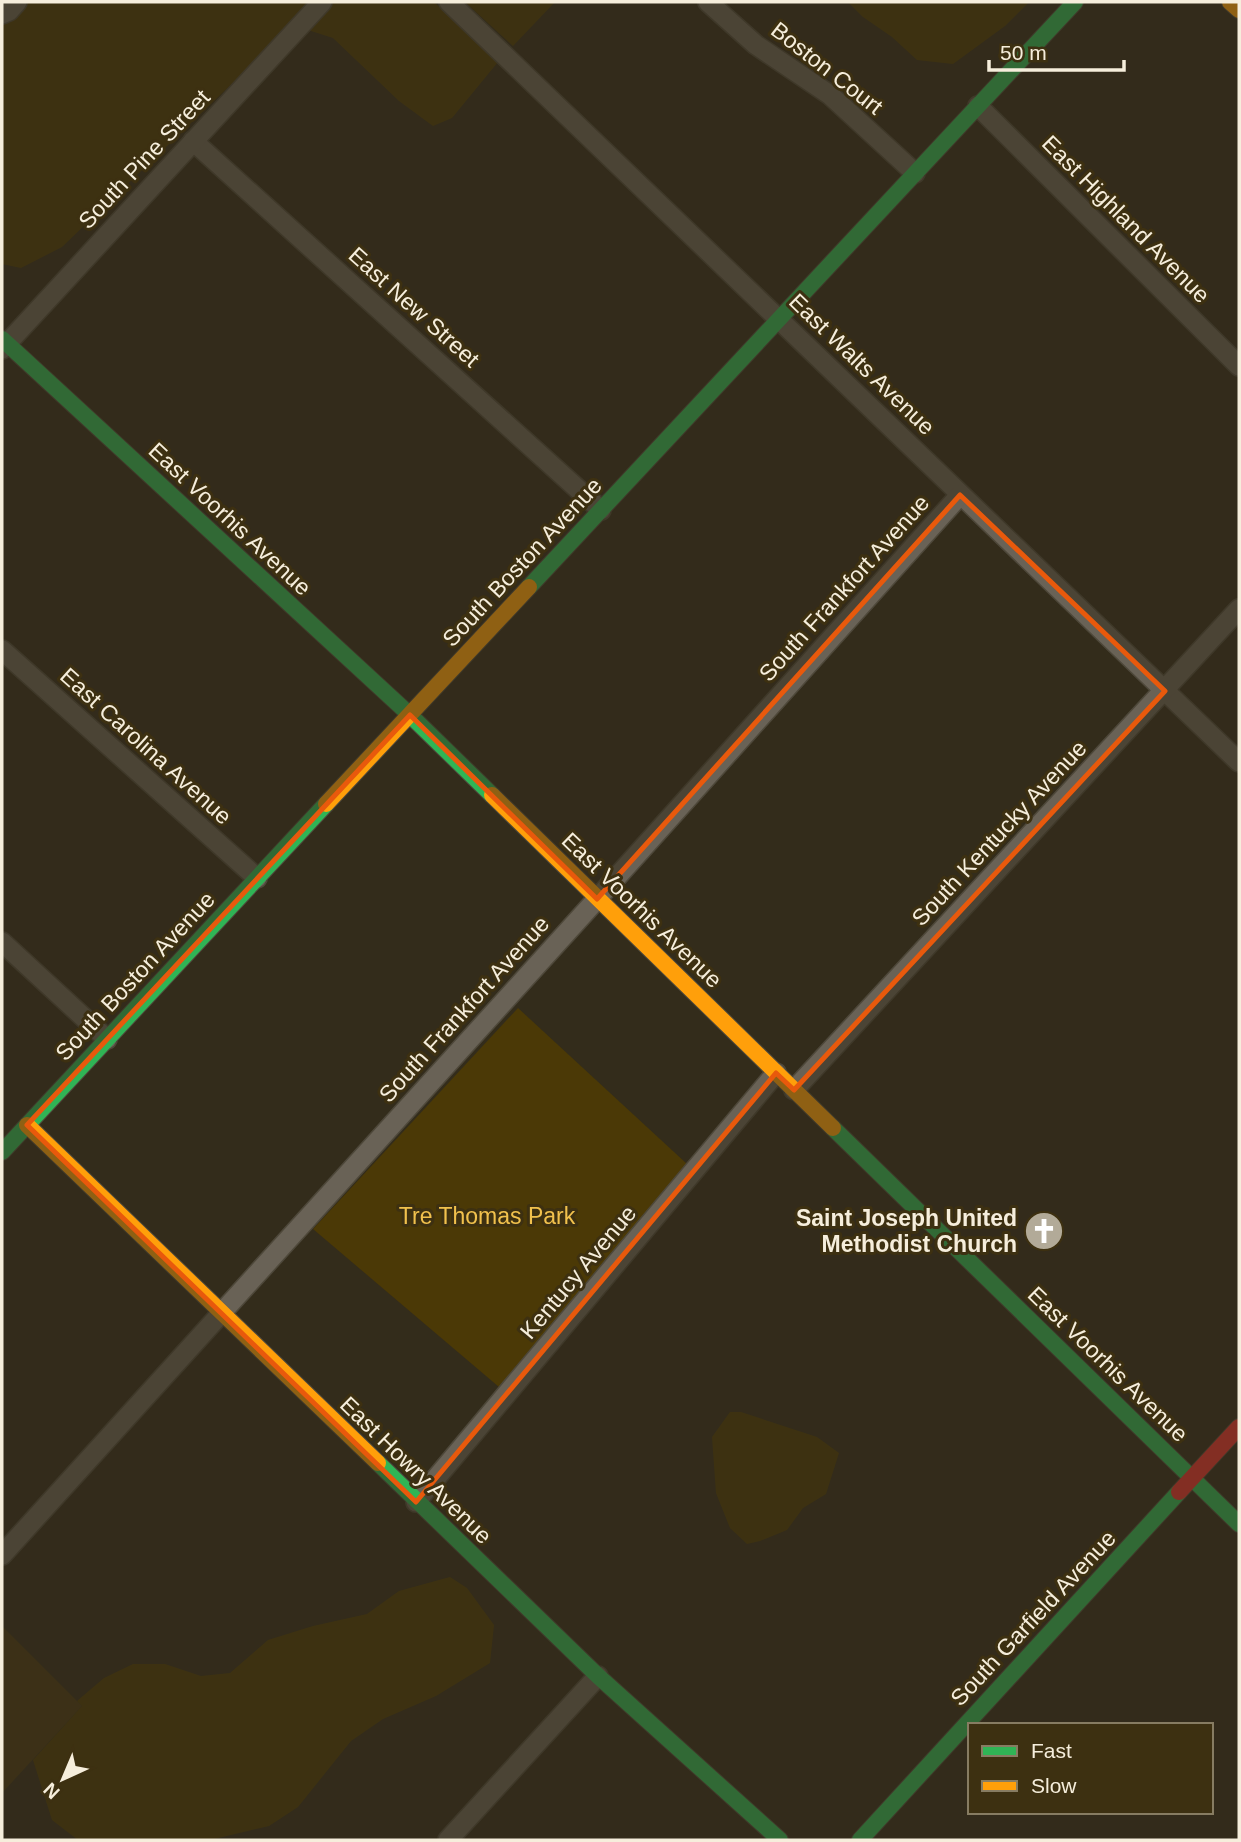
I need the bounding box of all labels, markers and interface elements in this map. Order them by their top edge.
street label: Boston Court [766,16,888,120]
scale bar [989,28,1124,72]
text: 50 m [1000,41,1047,64]
street label: South Pine Street [73,84,215,234]
street label: East Highland Avenue [1037,130,1215,308]
street label: East New Street [344,242,485,373]
street label: East Walts Avenue [784,288,940,440]
street label: East Voorhis Avenue [144,437,316,601]
street label: South Boston Avenue [437,472,607,652]
street label: South Frankfort Avenue [754,490,934,686]
street label: East Carolina Avenue [55,662,237,830]
street label: South Kentucky Avenue [906,735,1092,931]
street label: East Voorhis Avenue [557,827,727,993]
street label: South Boston Avenue [50,886,220,1066]
street label: South Frankfort Avenue [374,911,554,1107]
street label: Kentucy Avenue [515,1200,641,1344]
park label: Tre Thomas Park [399,1203,576,1229]
place label: Saint Joseph United Methodist Church [796,1205,1017,1257]
church icon: Saint Joseph United Methodist Church [1023,1210,1065,1252]
street label: East Voorhis Avenue [1023,1281,1193,1447]
street label: East Howry Avenue [335,1391,497,1549]
street label: South Garfield Avenue [945,1525,1121,1711]
legend [968,1723,1213,1814]
text: Fast [1031,1739,1072,1762]
north arrow [28,1744,98,1814]
text: Slow [1031,1774,1077,1797]
text: N [39,1779,64,1803]

